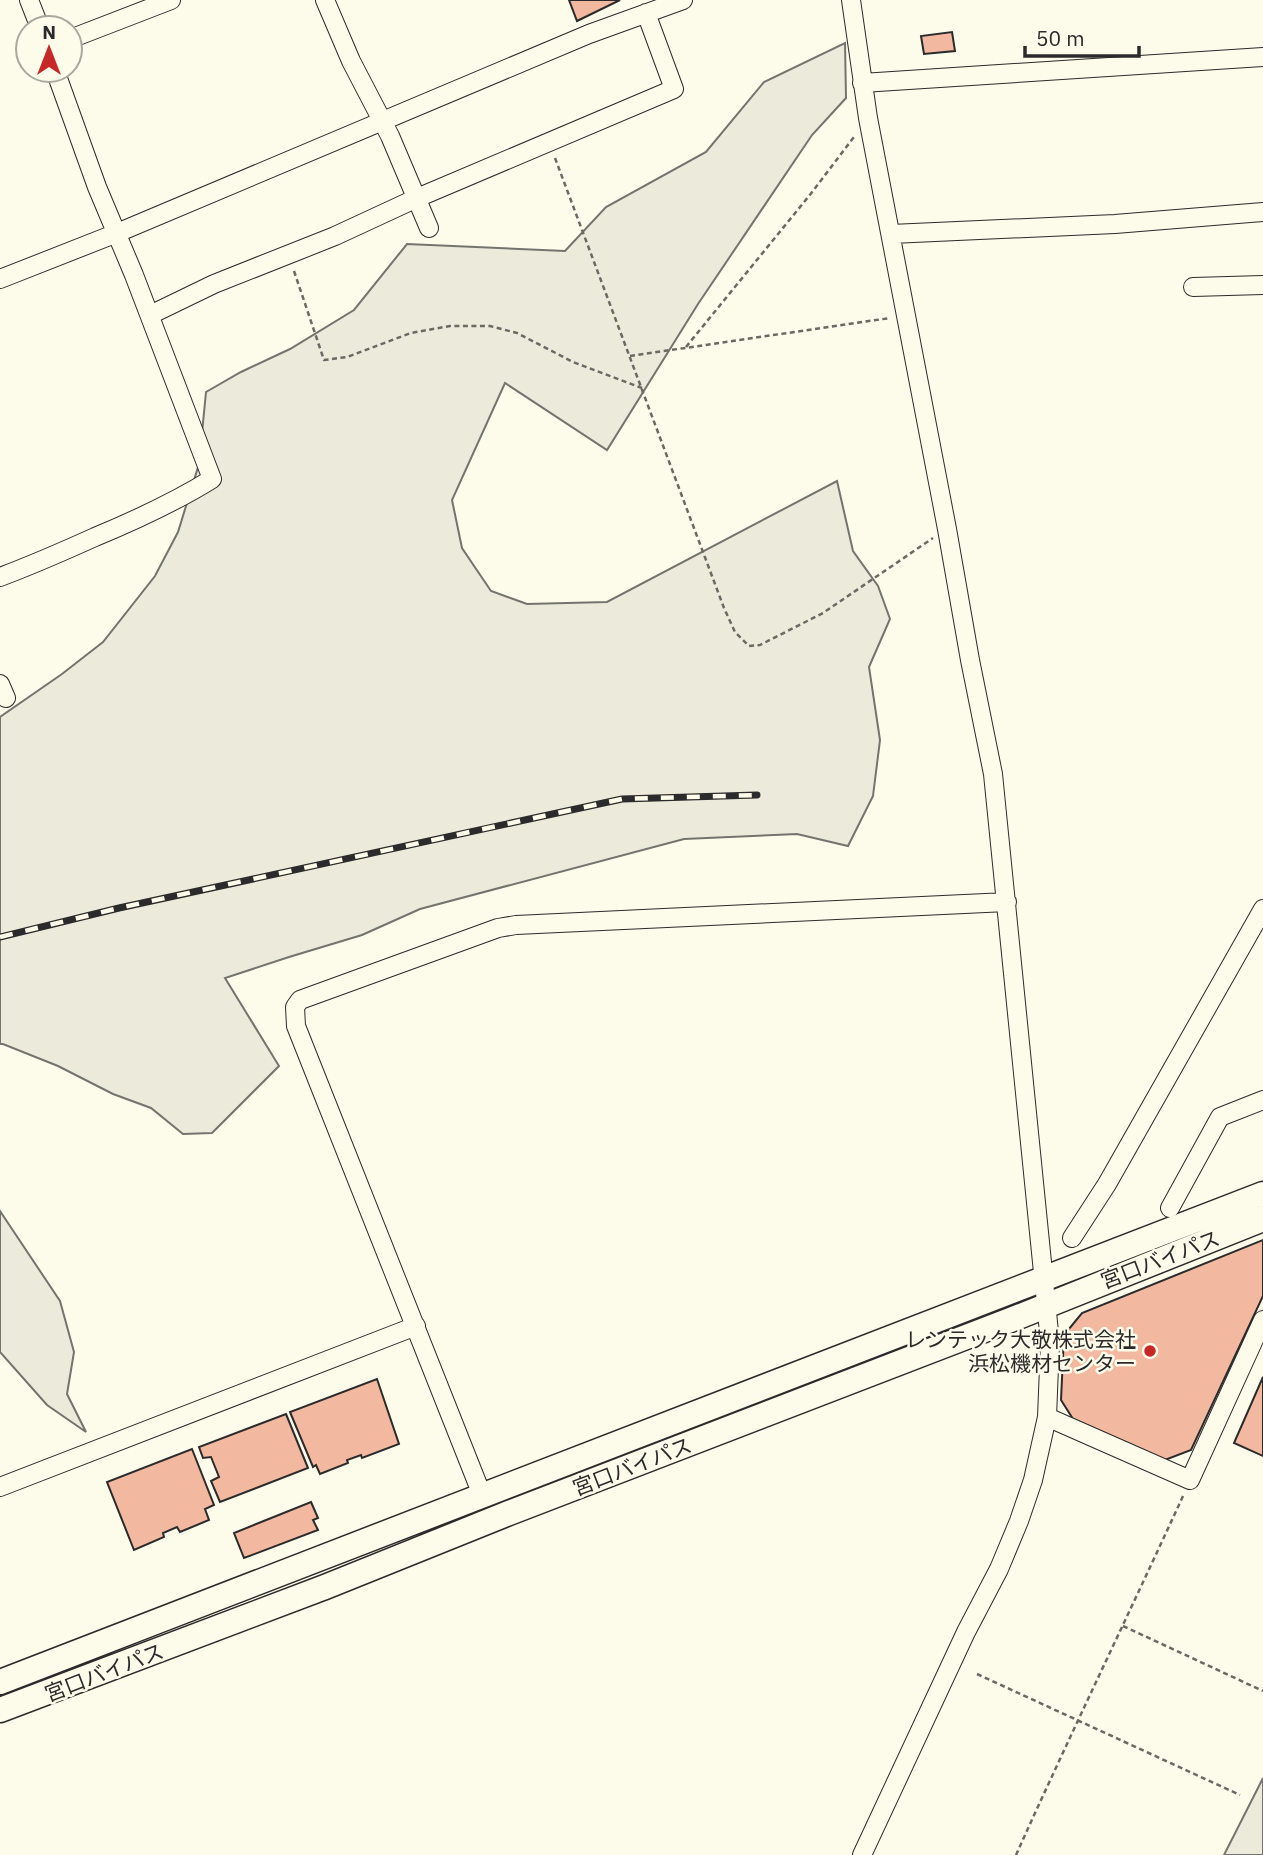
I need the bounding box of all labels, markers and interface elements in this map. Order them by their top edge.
north arrow [14,14,84,84]
scale bar [1025,14,1139,58]
text: N [42,20,56,44]
text: 50 m [1036,24,1085,52]
street label: 宮口バイパス [1096,1223,1224,1295]
place label: レンテック大敬株式会社 浜松機材センター [905,1325,1136,1377]
marker: レンテック大敬株式会社 浜松機材センター [1142,1343,1158,1359]
street label: 宮口バイパス [568,1430,696,1502]
street label: 宮口バイパス [40,1636,168,1708]

